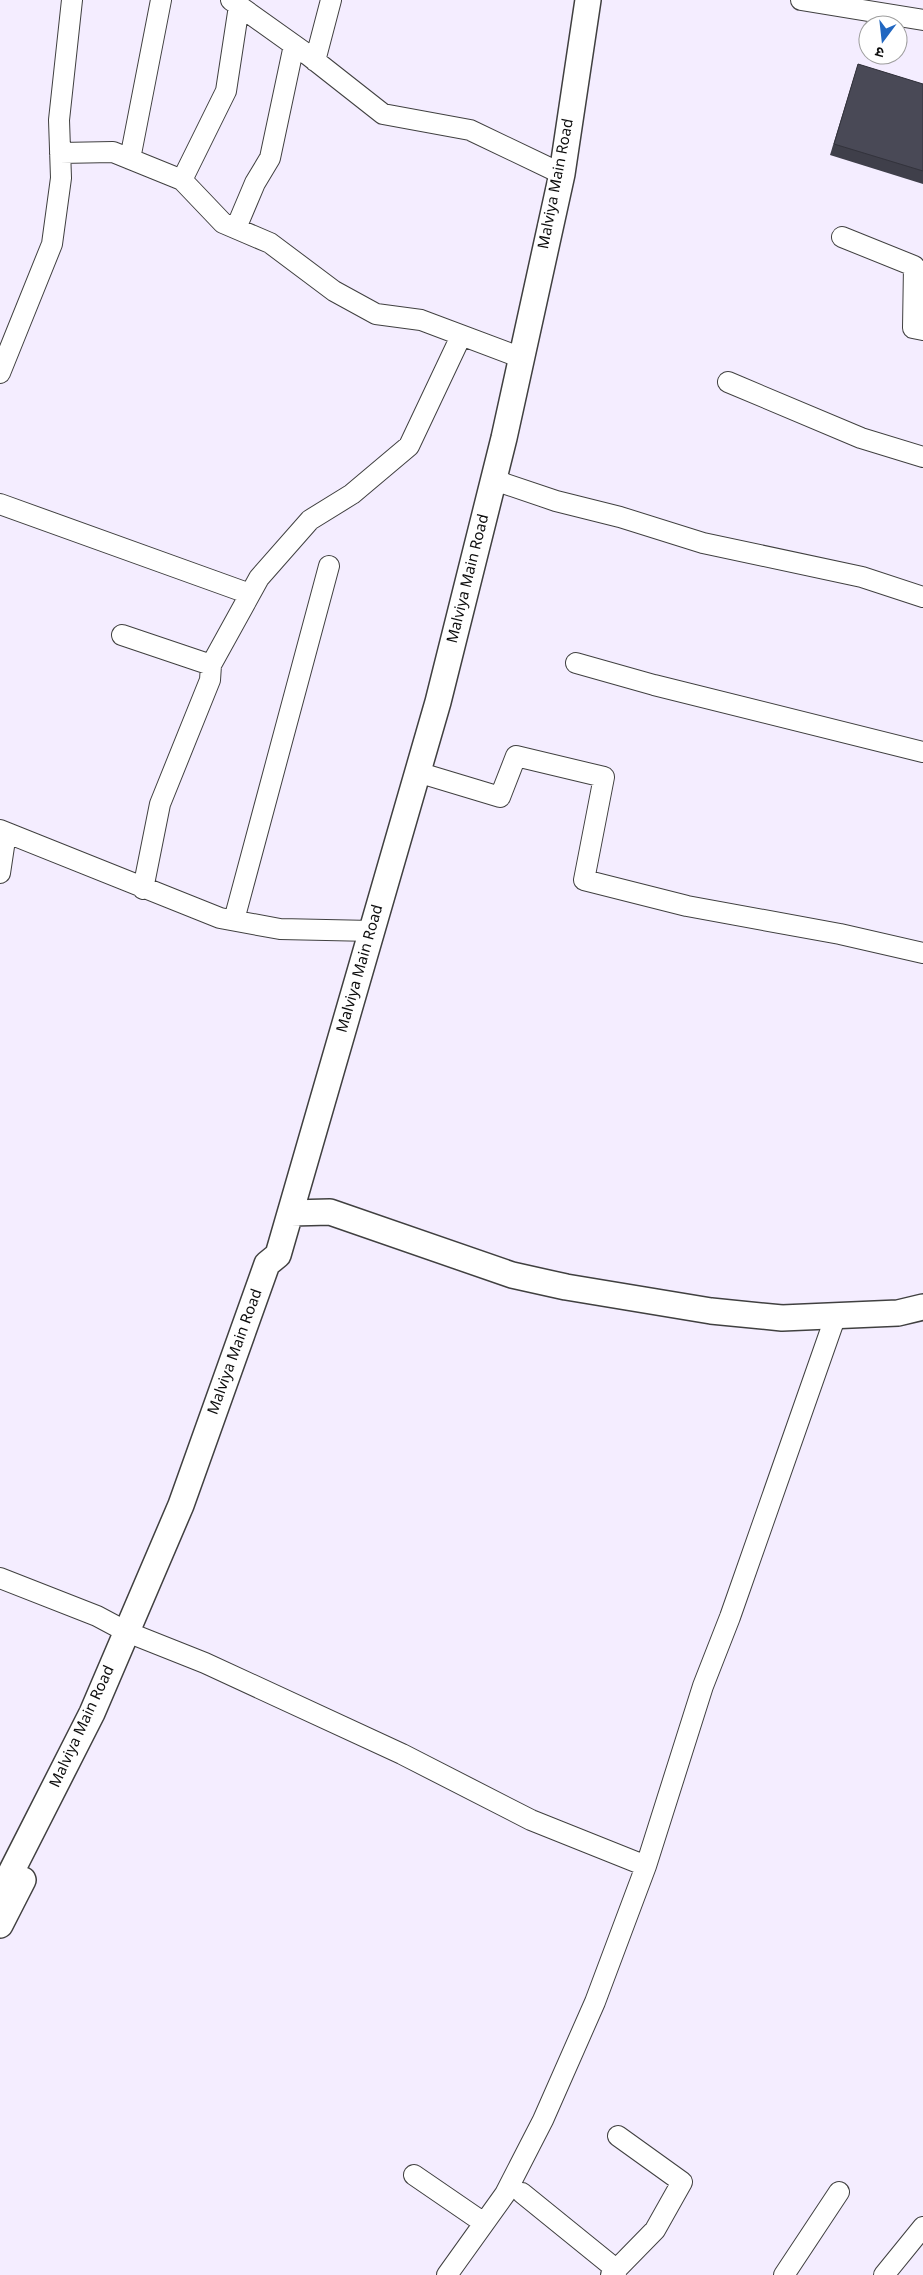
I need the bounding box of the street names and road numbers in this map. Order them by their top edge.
street label: Malviya Main Road [535,117,579,251]
street label: Malviya Main Road [444,512,494,646]
street label: Malviya Main Road [334,903,388,1035]
street label: Malviya Main Road [204,1287,268,1417]
street label: Malviya Main Road [46,1663,120,1791]

